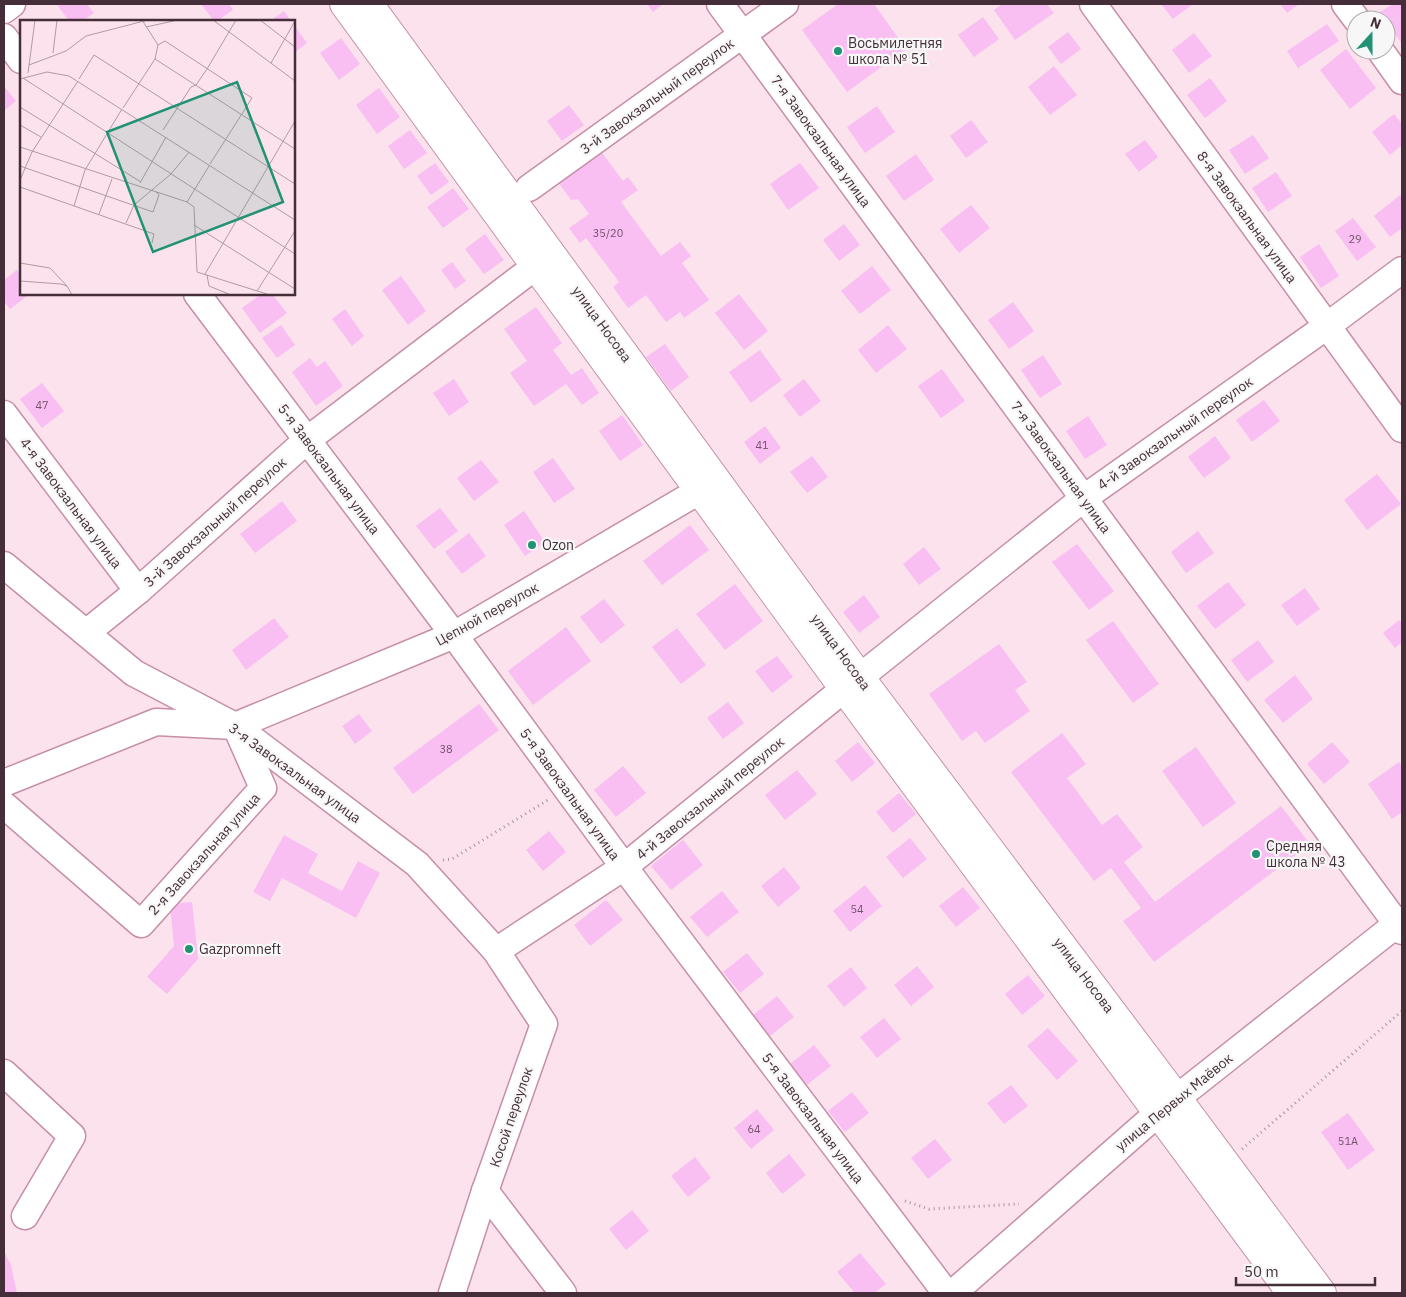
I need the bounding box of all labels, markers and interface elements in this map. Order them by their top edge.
north arrow [1346,10,1396,60]
text: N [1368,13,1384,33]
inset map [20,20,295,295]
street label: 3-й Завокзальный переулок [577,34,738,158]
place label: Восьмилетняя школа № 51 [848,34,943,68]
marker: Восьмилетняя школа № 51 [832,45,844,57]
street label: 7-я Завокзальная улица [767,71,875,211]
street label: 8-я Завокзальная улица [1193,147,1301,287]
house number: 35/20 [593,226,623,240]
house number: 29 [1348,232,1362,246]
street label: улица Носова [568,282,636,366]
street label: 4-й Завокзальный переулок [1094,372,1257,494]
street label: 7-я Завокзальная улица [1007,397,1115,537]
house number: 47 [35,398,49,412]
street label: 5-я Завокзальная улица [274,400,384,538]
street label: 4-я Завокзальная улица [16,434,126,572]
house number: 41 [755,438,769,452]
street label: 3-й Завокзальный переулок [140,453,290,591]
place label: Ozon [542,536,574,554]
marker: Ozon [526,539,538,551]
street label: Цепной переулок [432,578,542,650]
street label: улица Носова [807,610,875,694]
street label: 3-я Завокзальная улица [225,719,365,827]
street label: 5-я Завокзальная улица [516,724,624,864]
street label: 4-й Завокзальный переулок [632,732,788,863]
house number: 38 [439,742,453,756]
street label: 2-я Завокзальная улица [144,789,264,919]
place label: Средняя школа № 43 [1266,837,1346,871]
marker: Средняя школа № 43 [1250,848,1262,860]
house number: 54 [850,902,864,916]
street label: улица Носова [1050,934,1119,1017]
place label: Gazpromneft [199,940,281,958]
marker: Gazpromneft [183,943,195,955]
street label: 5-я Завокзальная улица [758,1049,868,1187]
street label: улица Первых Маёвок [1112,1049,1237,1155]
street label: Косой переулок [485,1064,537,1169]
house number: 64 [747,1122,761,1136]
house number: 51А [1338,1134,1358,1148]
scale bar [1236,1254,1375,1286]
text: 50 m [1244,1262,1279,1281]

